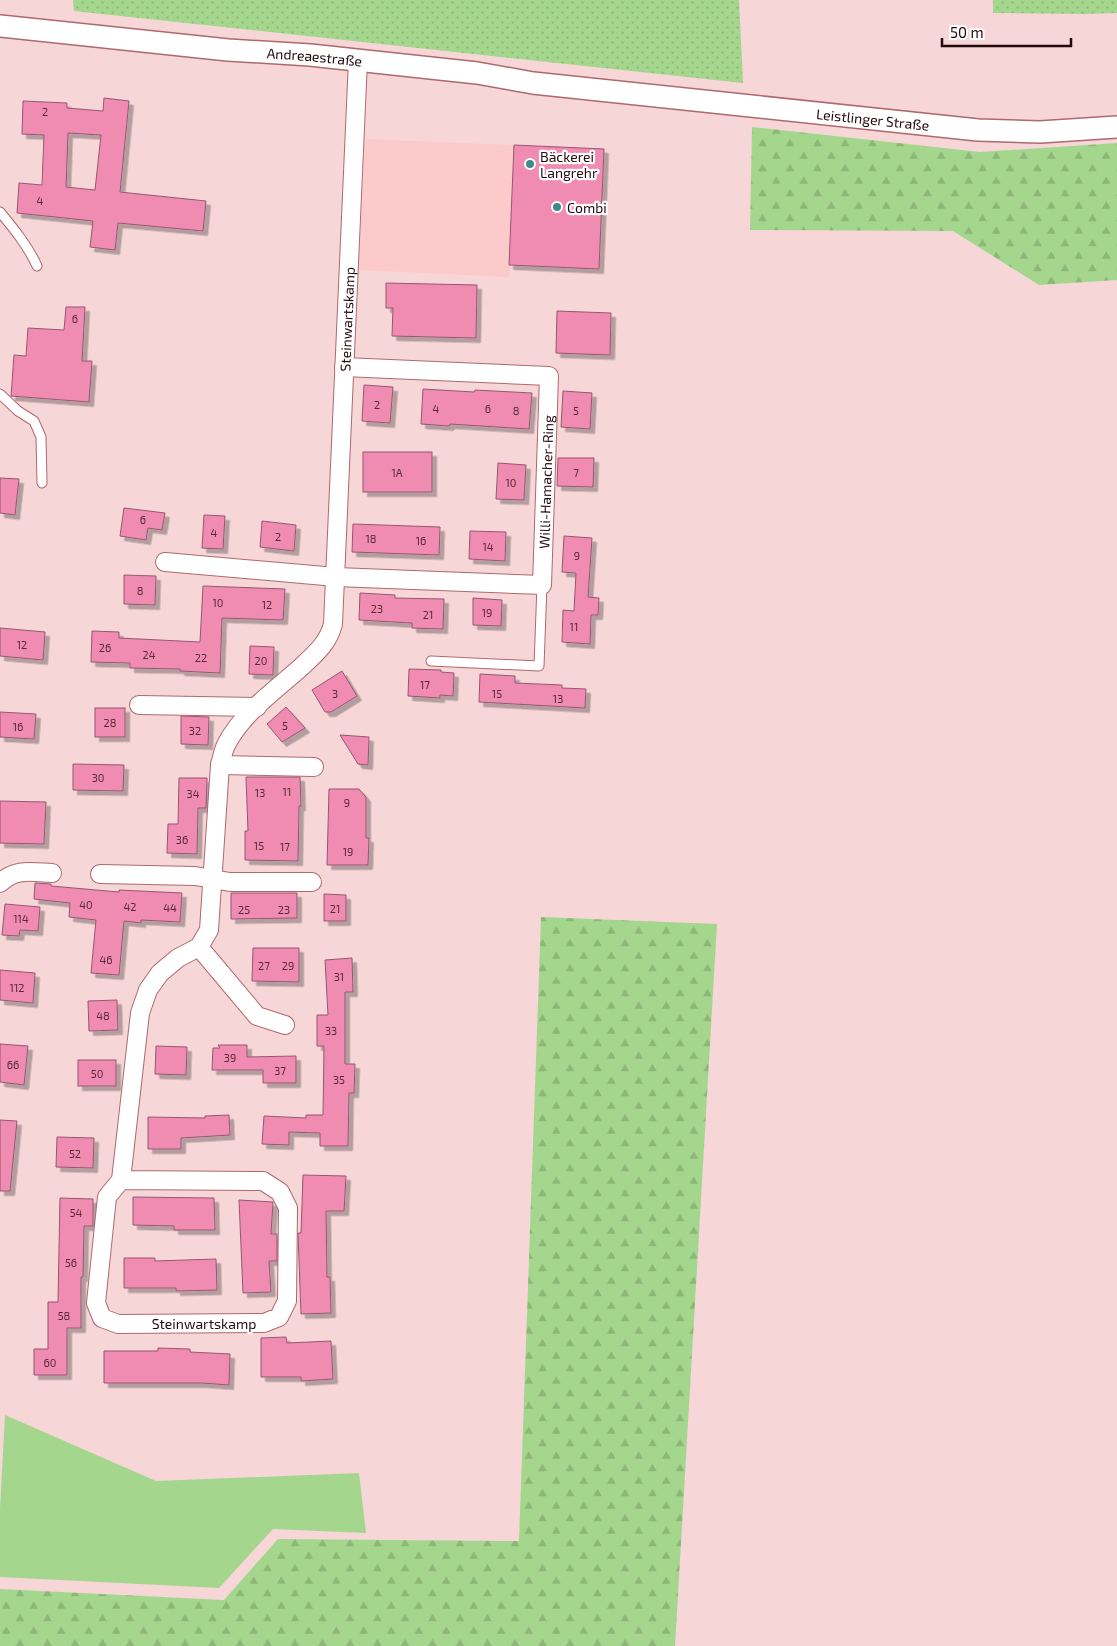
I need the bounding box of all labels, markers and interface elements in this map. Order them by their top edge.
scale bar [942,15,1071,47]
text: 50 m [950,23,984,41]
street label: Andreaestraße [266,44,363,69]
street label: Leistlinger Straße [815,104,930,133]
house number: 2 [42,105,48,118]
place label: Bäckerei Langrehr [540,148,598,181]
marker: Bäckerei Langrehr [524,158,536,170]
house number: 4 [37,194,44,207]
place label: Combi [567,199,607,216]
marker: Combi [551,201,563,213]
street label: Steinwartskamp [336,266,357,372]
house number: 6 [72,312,78,325]
house number: 2 [374,398,380,411]
house number: 4 [433,402,440,415]
house number: 6 [485,402,491,415]
house number: 8 [513,404,519,417]
house number: 5 [573,404,579,417]
street label: Willi-Hamacher-Ring [535,415,556,549]
house number: 1A [391,466,403,479]
house number: 7 [573,466,579,479]
house number: 10 [505,476,517,489]
house number: 6 [140,513,146,526]
house number: 4 [211,526,218,539]
house number: 2 [275,530,281,543]
house number: 18 [365,532,377,545]
house number: 16 [416,534,426,547]
house number: 14 [482,540,494,553]
house number: 9 [574,549,580,562]
house number: 8 [137,584,143,597]
house number: 10 [212,596,224,609]
house number: 12 [262,598,272,611]
house number: 23 [371,602,383,615]
house number: 19 [482,606,492,619]
house number: 21 [423,608,433,621]
house number: 11 [570,620,578,633]
house number: 12 [17,638,27,651]
house number: 26 [99,641,111,654]
house number: 24 [143,648,156,661]
house number: 22 [195,651,207,664]
house number: 20 [255,654,267,667]
house number: 17 [420,678,430,691]
house number: 3 [332,687,338,700]
house number: 15 [492,687,502,700]
house number: 13 [553,692,563,705]
house number: 28 [104,716,116,729]
house number: 5 [282,719,288,732]
house number: 16 [13,720,23,733]
house number: 32 [189,724,201,737]
house number: 30 [92,771,104,784]
house number: 11 [283,785,291,798]
house number: 13 [255,786,265,799]
house number: 34 [187,787,200,800]
house number: 9 [344,796,350,809]
house number: 36 [176,833,188,846]
house number: 15 [254,839,264,852]
house number: 17 [280,840,290,853]
house number: 19 [343,845,353,858]
house number: 40 [79,898,93,911]
house number: 42 [124,900,136,913]
house number: 44 [163,901,177,914]
house number: 21 [330,902,340,915]
house number: 25 [238,903,250,916]
house number: 23 [278,903,290,916]
house number: 114 [13,912,29,925]
house number: 46 [99,953,113,966]
house number: 27 [258,959,270,972]
house number: 29 [282,959,294,972]
house number: 31 [334,970,344,983]
house number: 112 [10,981,24,994]
house number: 48 [96,1009,110,1022]
house number: 33 [325,1024,337,1037]
house number: 39 [224,1051,236,1064]
house number: 66 [7,1058,19,1071]
house number: 37 [274,1064,286,1077]
house number: 50 [91,1067,103,1080]
house number: 35 [333,1073,345,1086]
house number: 52 [69,1147,81,1160]
house number: 54 [70,1206,83,1219]
house number: 56 [65,1256,77,1269]
house number: 58 [58,1309,70,1322]
street label: Steinwartskamp [152,1315,256,1332]
house number: 60 [44,1356,56,1369]

